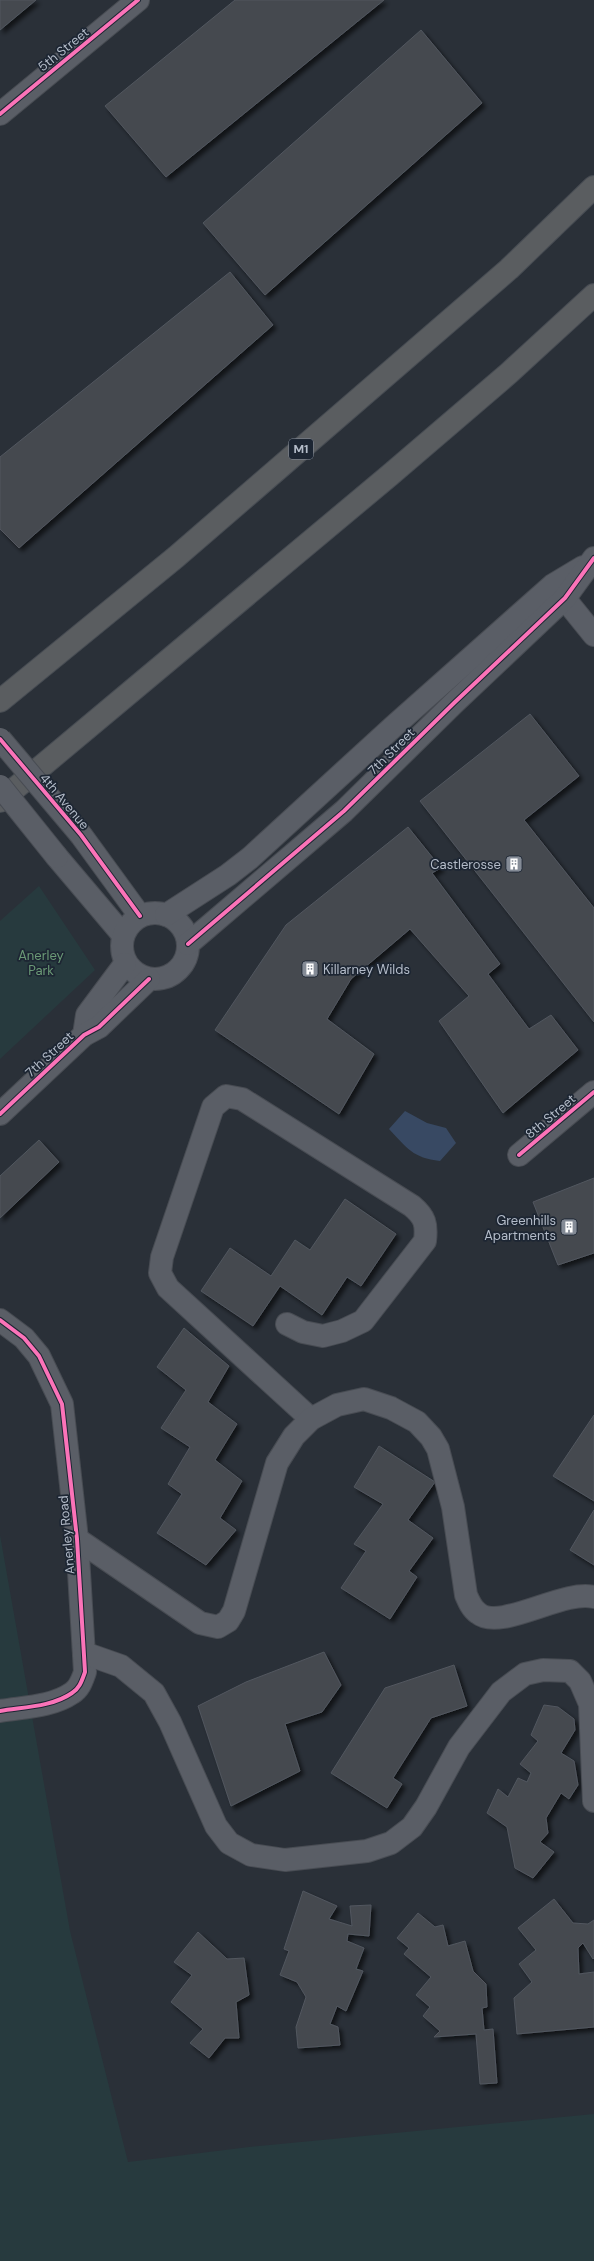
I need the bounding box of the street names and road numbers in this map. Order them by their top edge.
street label: 5th Street [34,24,92,75]
road number: M1 [289,439,313,459]
street label: 7th Street [364,724,419,779]
street label: 4th Avenue [36,770,93,833]
street label: 7th Street [22,1028,77,1081]
street label: 8th Street [522,1090,579,1142]
street label: Anerley Road [55,1495,78,1575]

